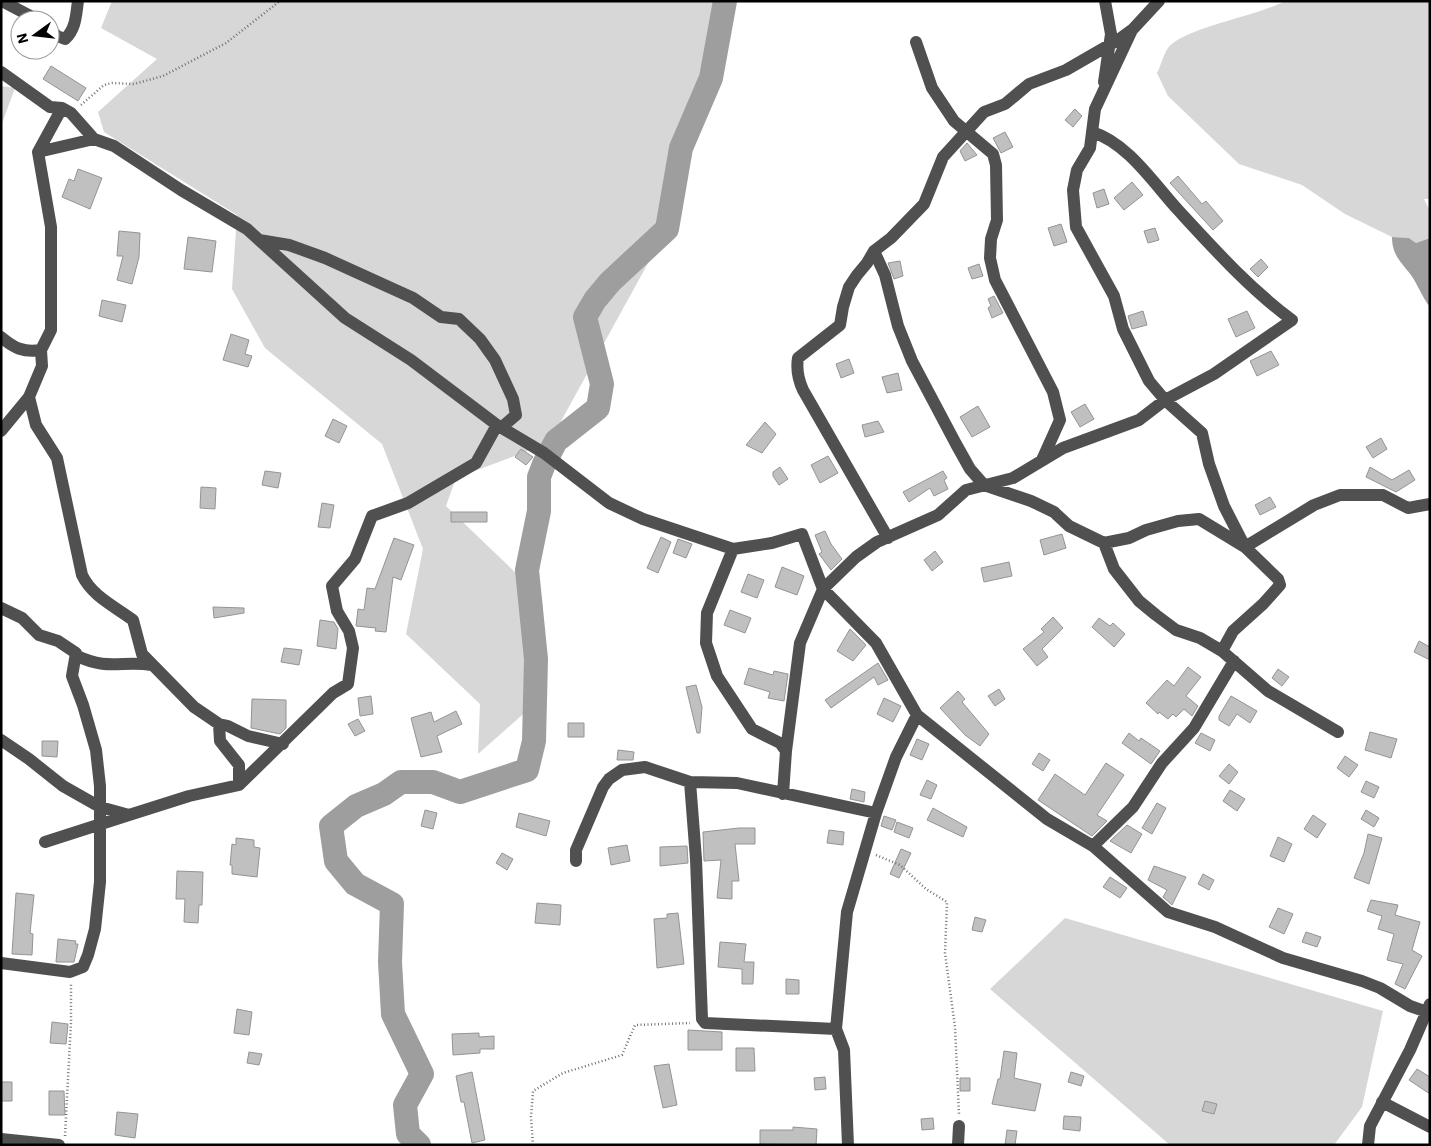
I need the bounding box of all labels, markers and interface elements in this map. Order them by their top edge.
north arrow [10,10,60,60]
text: N [12,31,32,46]

